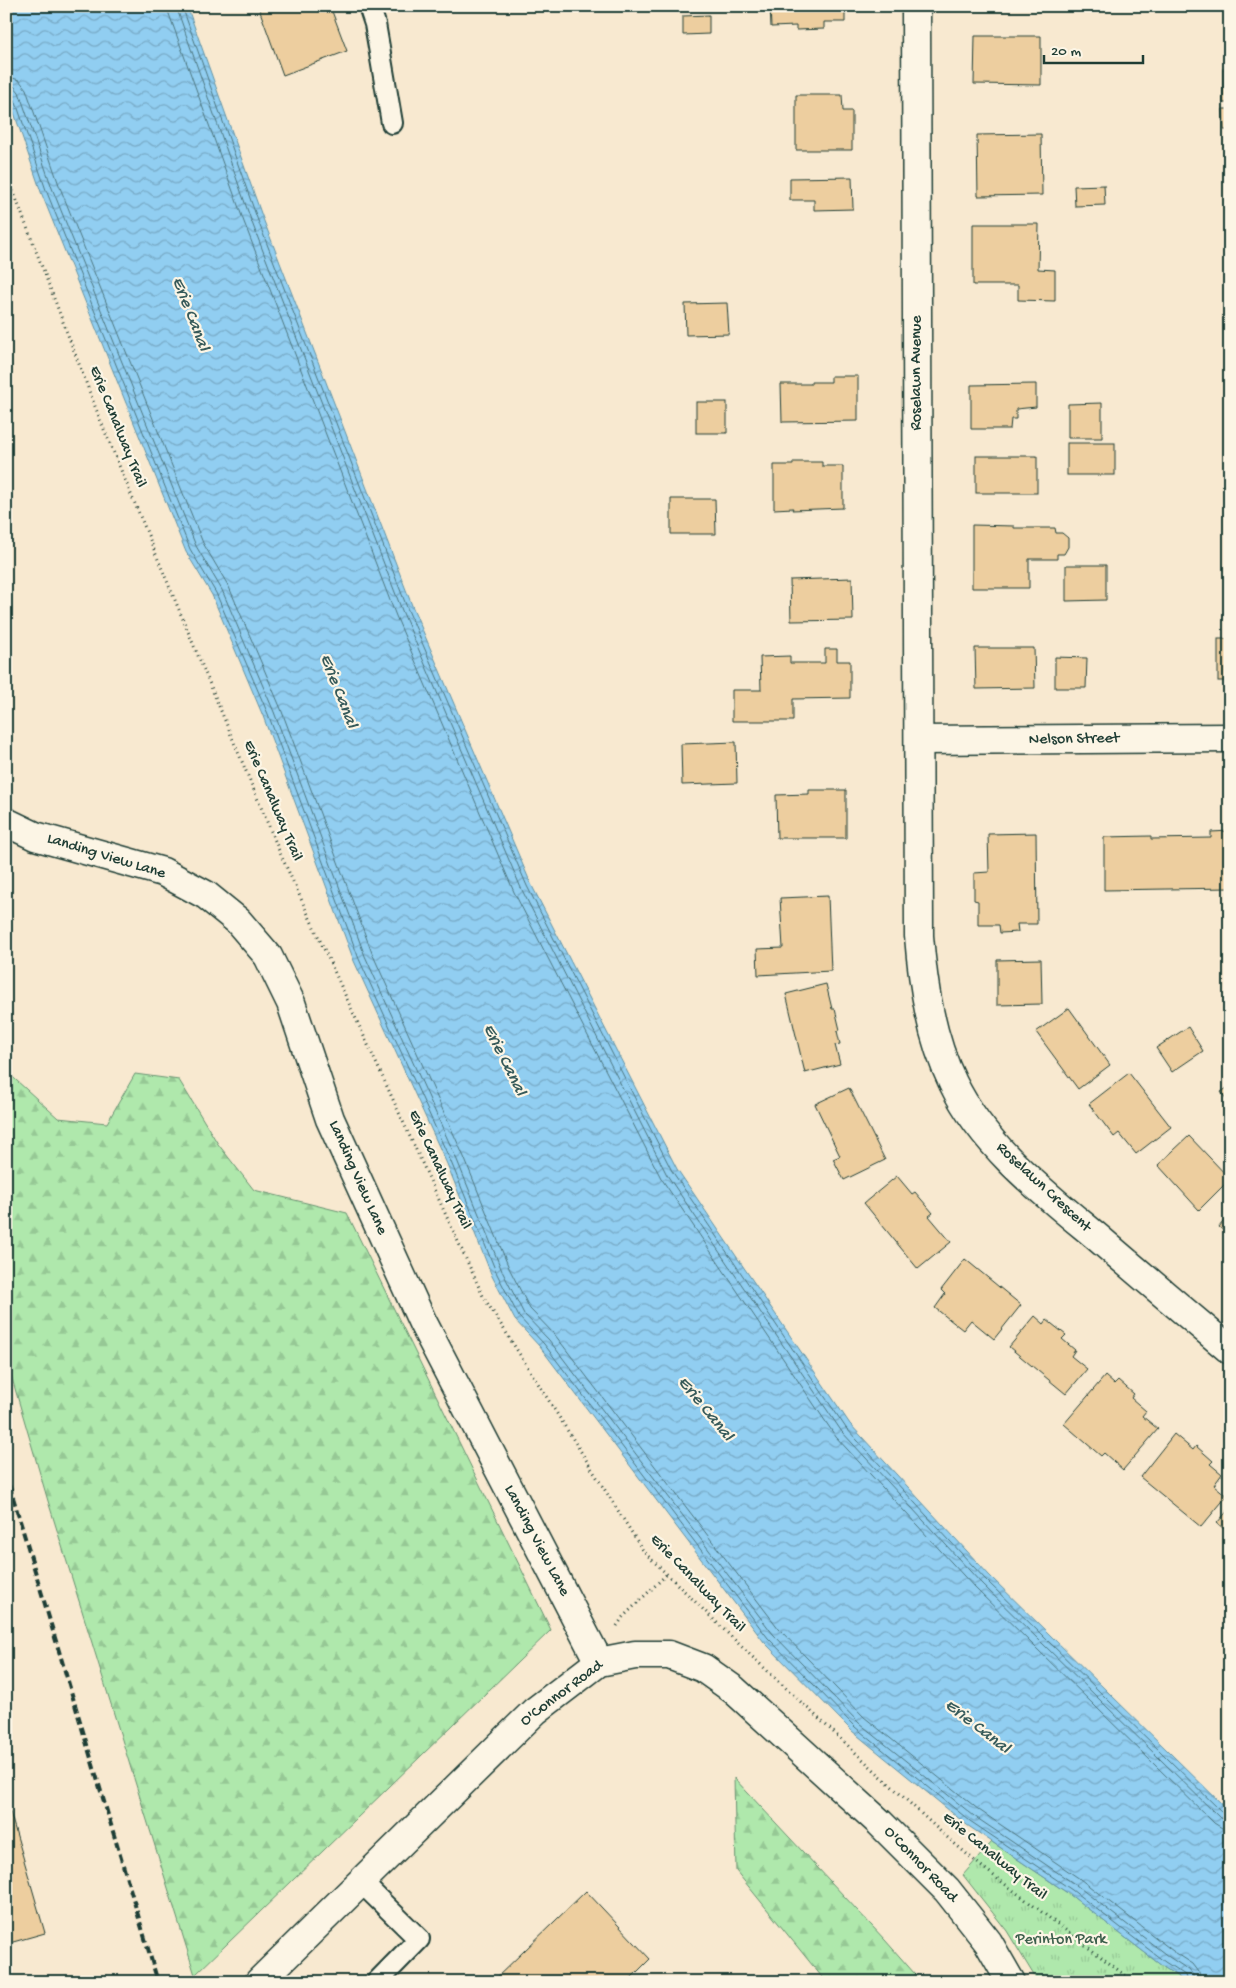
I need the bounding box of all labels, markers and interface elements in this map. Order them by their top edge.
scale bar [1044,32,1142,64]
text: 20 m [1051,43,1081,61]
water label: Erie Canal [166,274,214,355]
street label: Roselawn Avenue [908,315,927,431]
street label: Erie Canalway Trail [84,363,150,491]
water label: Erie Canal [314,651,362,732]
street label: Nelson Street [1029,730,1121,750]
street label: Erie Canalway Trail [238,738,306,864]
street label: Landing View Lane [44,830,168,884]
water label: Erie Canal [478,1021,531,1100]
street label: Erie Canalway Trail [403,1107,475,1233]
street label: Landing View Lane [323,1118,391,1239]
street label: Roselawn Crescent [991,1139,1096,1238]
water label: Erie Canal [673,1372,738,1446]
street label: Landing View Lane [499,1482,574,1600]
street label: Erie Canalway Trail [645,1531,749,1637]
street label: O'Connor Road [517,1656,608,1731]
water label: Erie Canal [940,1695,1015,1760]
street label: Erie Canalway Trail [938,1809,1050,1905]
street label: O'Connor Road [879,1823,962,1908]
park label: Perinton Park [1015,1931,1108,1950]

